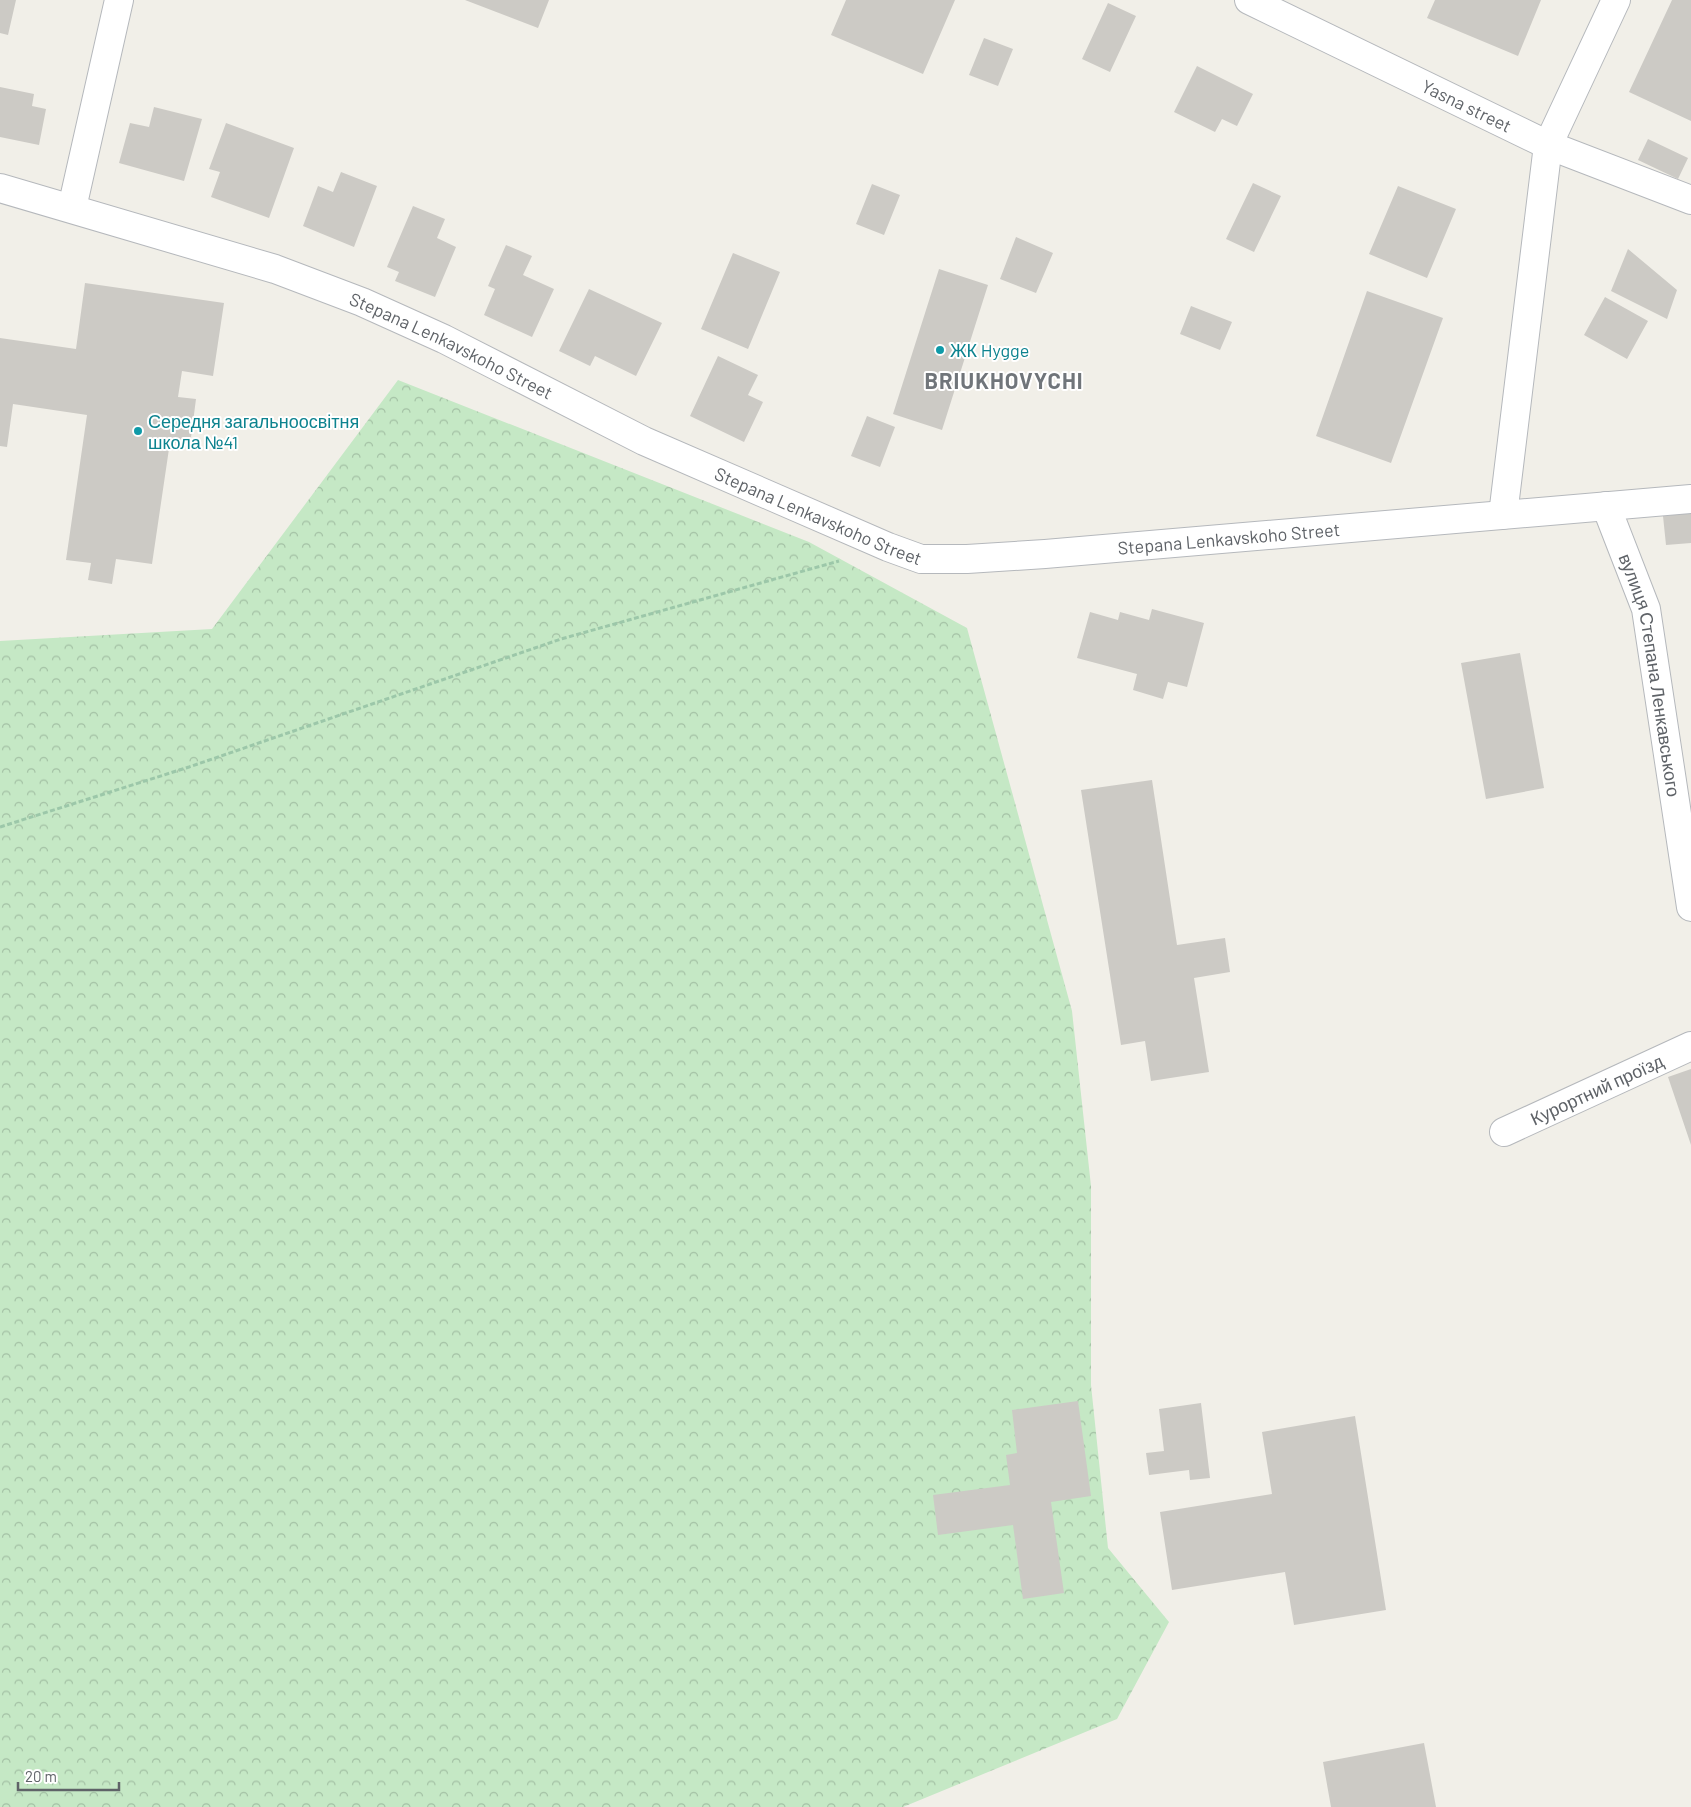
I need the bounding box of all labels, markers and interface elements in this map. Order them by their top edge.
street label: Yasna street [1418,75,1515,137]
street label: Stepana Lenkavskoho Street [347,287,557,404]
place label: ЖК Hygge [950,339,1029,361]
marker: ЖК Hygge [934,344,946,356]
district label: BRIUKHOVYCHI [924,367,1084,393]
place label: Середня загальноосвітня школа №41 [148,410,359,453]
marker: Середня загальноосвітня школа №41 [132,425,144,437]
street label: Stepana Lenkavskoho Street [711,462,925,569]
street label: Stepana Lenkavskoho Street [1117,518,1341,559]
street label: вулиця Степана Ленкавського [1614,550,1685,798]
street label: Курортний проїзд [1527,1049,1667,1129]
scale bar [18,1760,119,1792]
text: 20 m [25,1767,57,1785]

